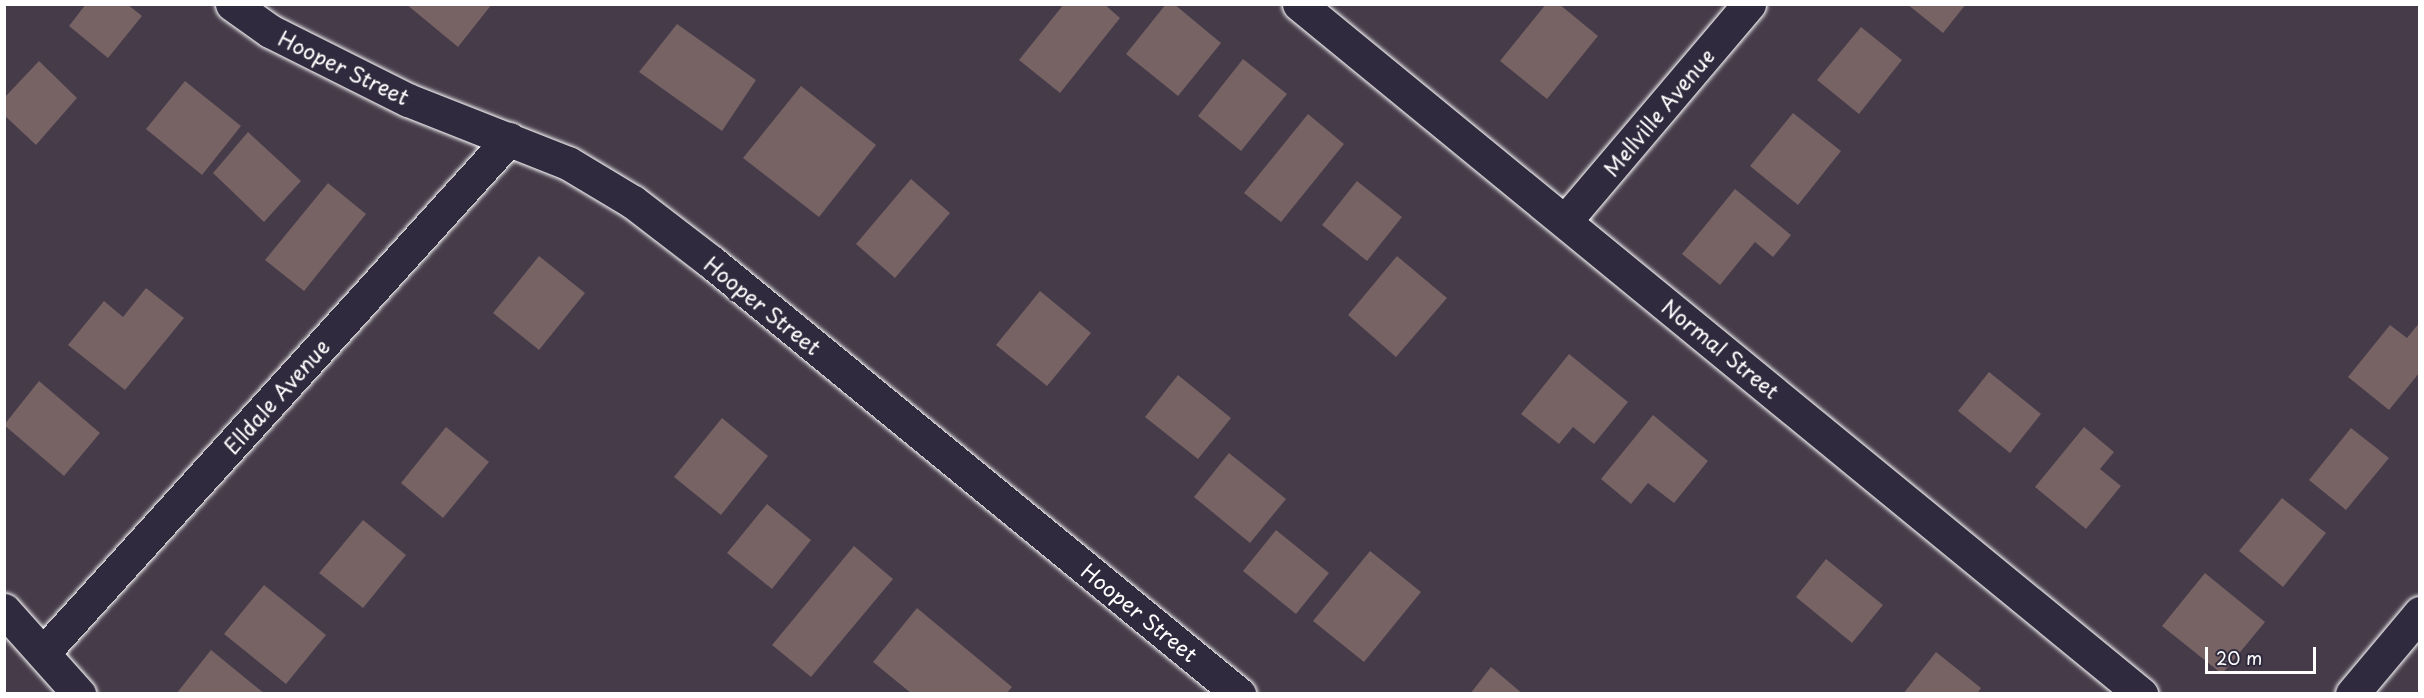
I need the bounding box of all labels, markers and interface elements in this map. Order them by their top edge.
street label: Hooper Street [274,24,414,110]
street label: Mellville Avenue [1597,43,1719,181]
street label: Hooper Street [700,250,826,360]
street label: Normal Street [1657,292,1785,404]
street label: Elldale Avenue [218,333,334,459]
street label: Hooper Street [1077,557,1203,667]
scale bar [2208,635,2319,673]
text: 20 m [2216,644,2262,671]

